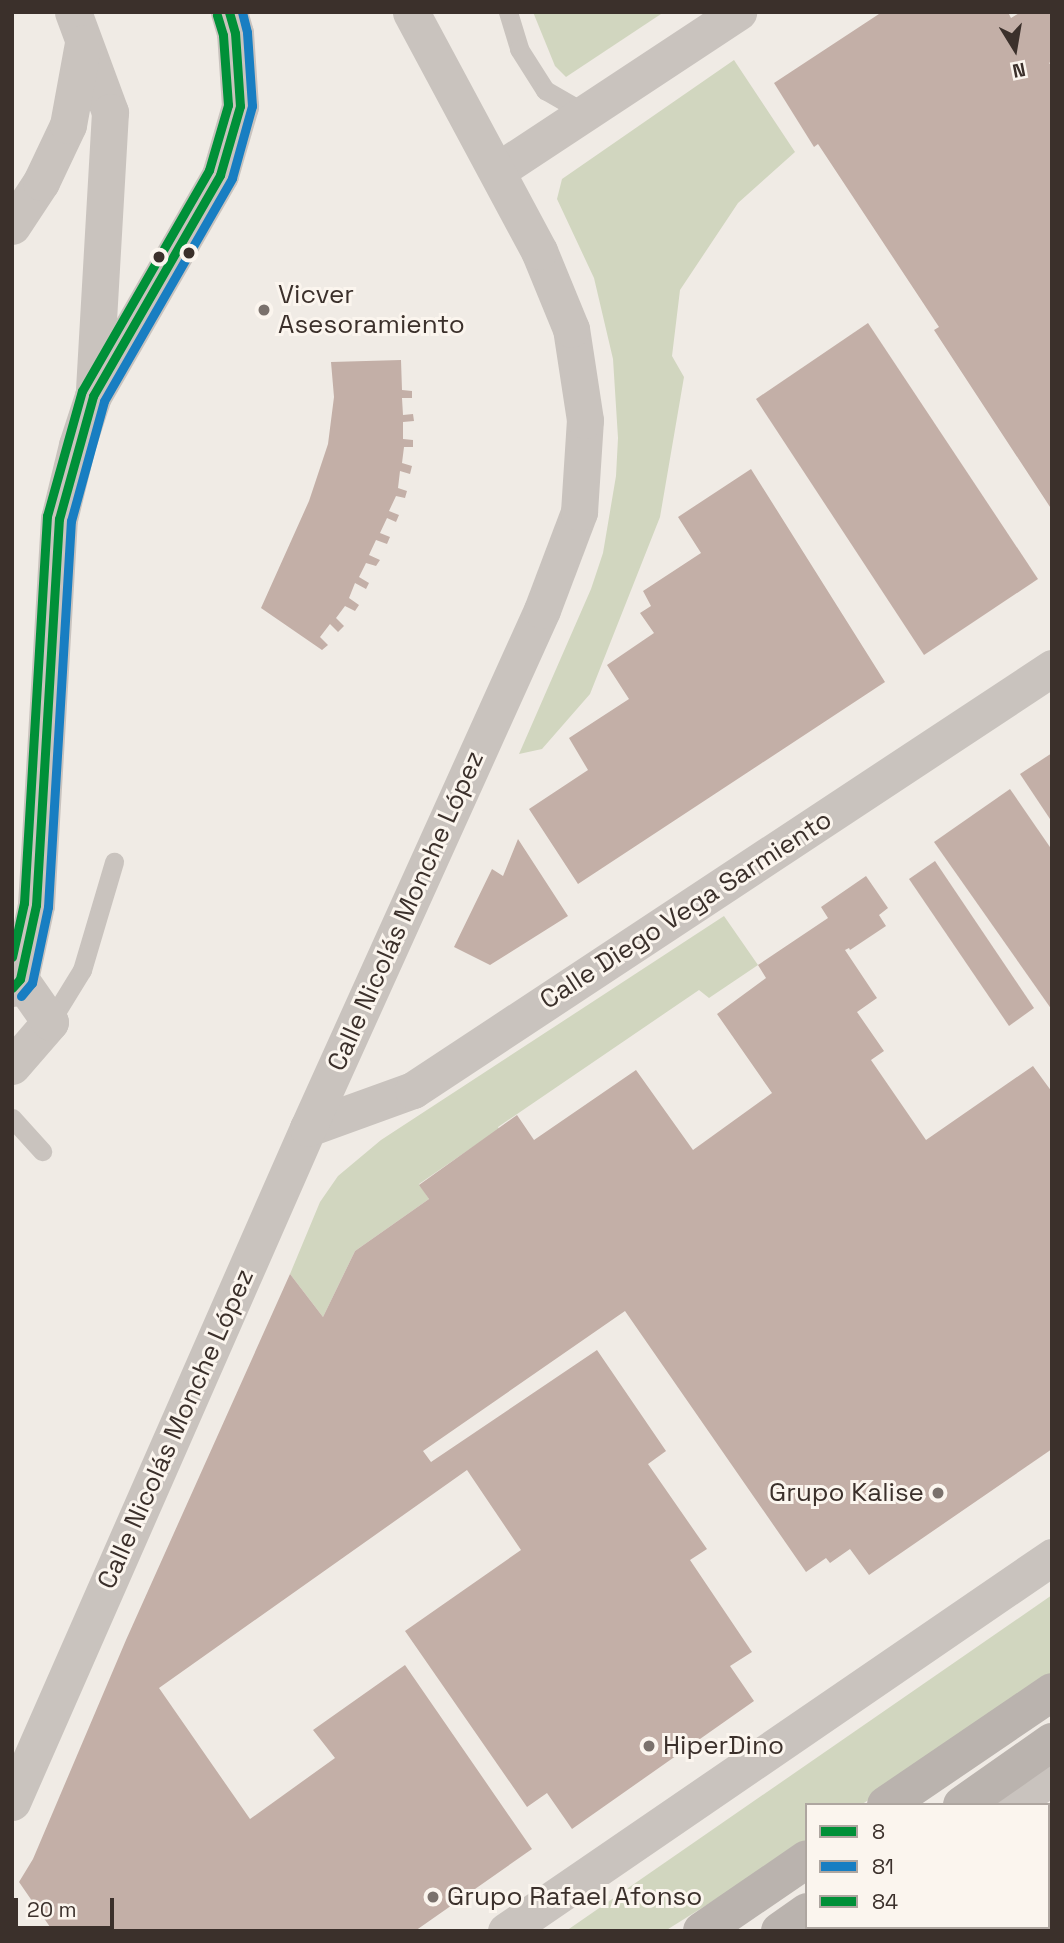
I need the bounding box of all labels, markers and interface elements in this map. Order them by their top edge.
north arrow [980,14,1050,84]
text: N [1010,57,1028,84]
unlabelled marker [182,246,196,260]
unlabelled marker [152,250,166,264]
place label: Vicver Asesoramiento [278,279,465,340]
marker: Vicver Asesoramiento [256,302,272,318]
street label: Calle Nicolás Monche López [321,746,491,1076]
street label: Calle Diego Vega Sarmiento [534,804,838,1016]
street label: Calle Nicolás Monche López [91,1264,261,1594]
place label: Grupo Kalise [769,1477,924,1509]
marker: Grupo Kalise [930,1485,946,1501]
place label: HiperDino [663,1730,784,1762]
marker: HiperDino [641,1738,657,1754]
legend [805,1803,1050,1929]
text: 8 [872,1818,885,1845]
text: 81 [872,1853,894,1880]
place label: Grupo Rafael Afonso [447,1881,703,1913]
scale bar [18,1884,117,1928]
text: 84 [872,1888,898,1915]
marker: Grupo Rafael Afonso [425,1889,441,1905]
text: 20 m [27,1896,77,1923]

